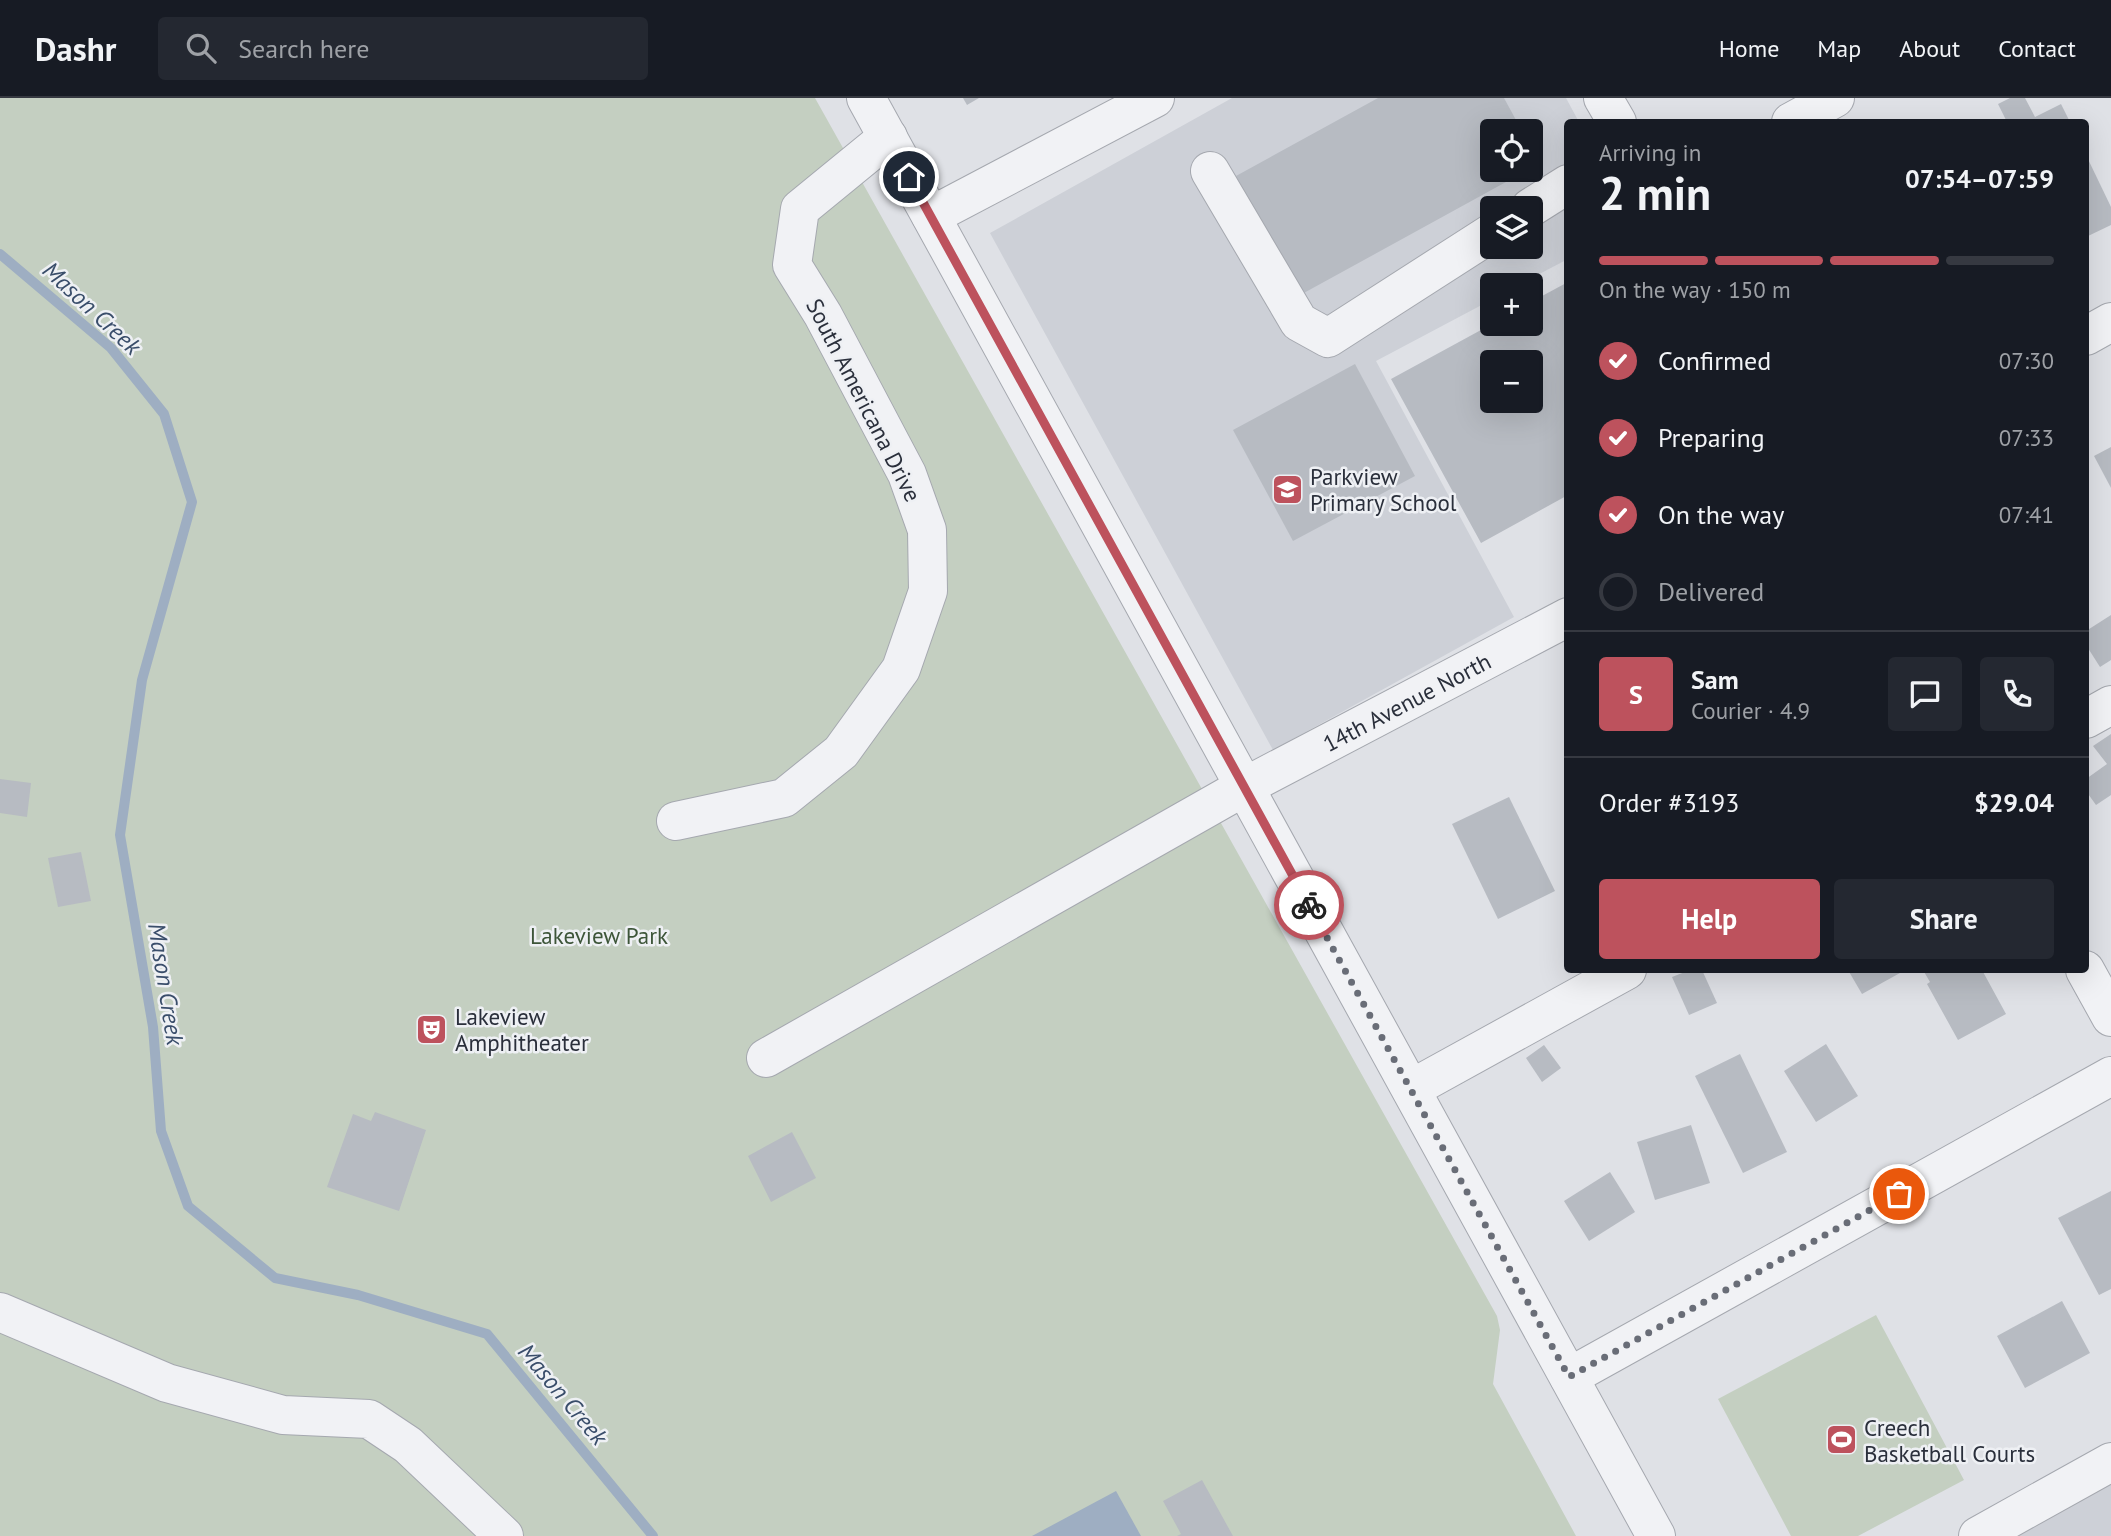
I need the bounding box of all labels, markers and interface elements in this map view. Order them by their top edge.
search box [158,17,648,80]
text: Dashr [35,27,116,70]
icon: search [182,29,220,67]
text: Search here [238,32,369,65]
text: Home [1719,33,1779,64]
text: Map [1817,33,1861,64]
text: About [1899,33,1960,64]
text: Contact [1998,33,2076,64]
map controls [1480,119,1543,413]
button: locate [1480,119,1543,182]
text: Arriving in [1599,138,1701,167]
pin [879,147,939,207]
icon: home [890,158,928,196]
text: 07:54–07:59 [1905,162,2054,195]
text: 2 min [1599,163,1711,223]
button: layers [1480,196,1543,259]
water label: Mason Creek [36,255,149,362]
button: + [1480,273,1543,336]
text: On the way · 150 m [1599,275,1791,304]
street label: South Americana Drive [800,294,928,506]
icon: check [1599,342,1637,380]
text: Confirmed [1658,344,1771,377]
text: 07:30 [1999,346,2054,375]
button: − [1480,350,1543,413]
icon: check [1599,419,1637,457]
text: Preparing [1658,421,1765,454]
text: 07:33 [1999,423,2054,452]
place label: Parkview Primary School [1310,462,1457,517]
school or university icon: Parkview Primary School [1270,472,1304,506]
icon: check [1599,496,1637,534]
text: On the way [1658,498,1784,531]
text: 07:41 [1999,500,2054,529]
text: Delivered [1658,575,1764,608]
street label: 14th Avenue North [1318,646,1495,758]
button: chat [1888,657,1962,731]
button: phone [1980,657,2054,731]
text: Sam [1691,663,1739,696]
text: S [1629,678,1643,711]
text: Courier · 4.9 [1691,696,1810,725]
text: Order #3193 [1599,786,1739,819]
text: $29.04 [1974,786,2054,819]
courier [1274,870,1344,940]
button: Help [1599,879,1820,959]
button: Share [1834,879,2054,959]
icon: bike [1290,886,1328,924]
water label: Mason Creek [141,921,191,1049]
park label: Lakeview Park [530,921,668,950]
place label: Lakeview Amphitheater [455,1002,589,1057]
theatre icon: Lakeview Amphitheater [415,1012,449,1046]
pin [1869,1164,1929,1224]
icon: bag [1880,1175,1918,1213]
water label: Mason Creek [511,1337,615,1452]
place label: Creech Basketball Courts [1864,1413,2035,1468]
sports icon: Creech Basketball Courts [1824,1423,1858,1457]

